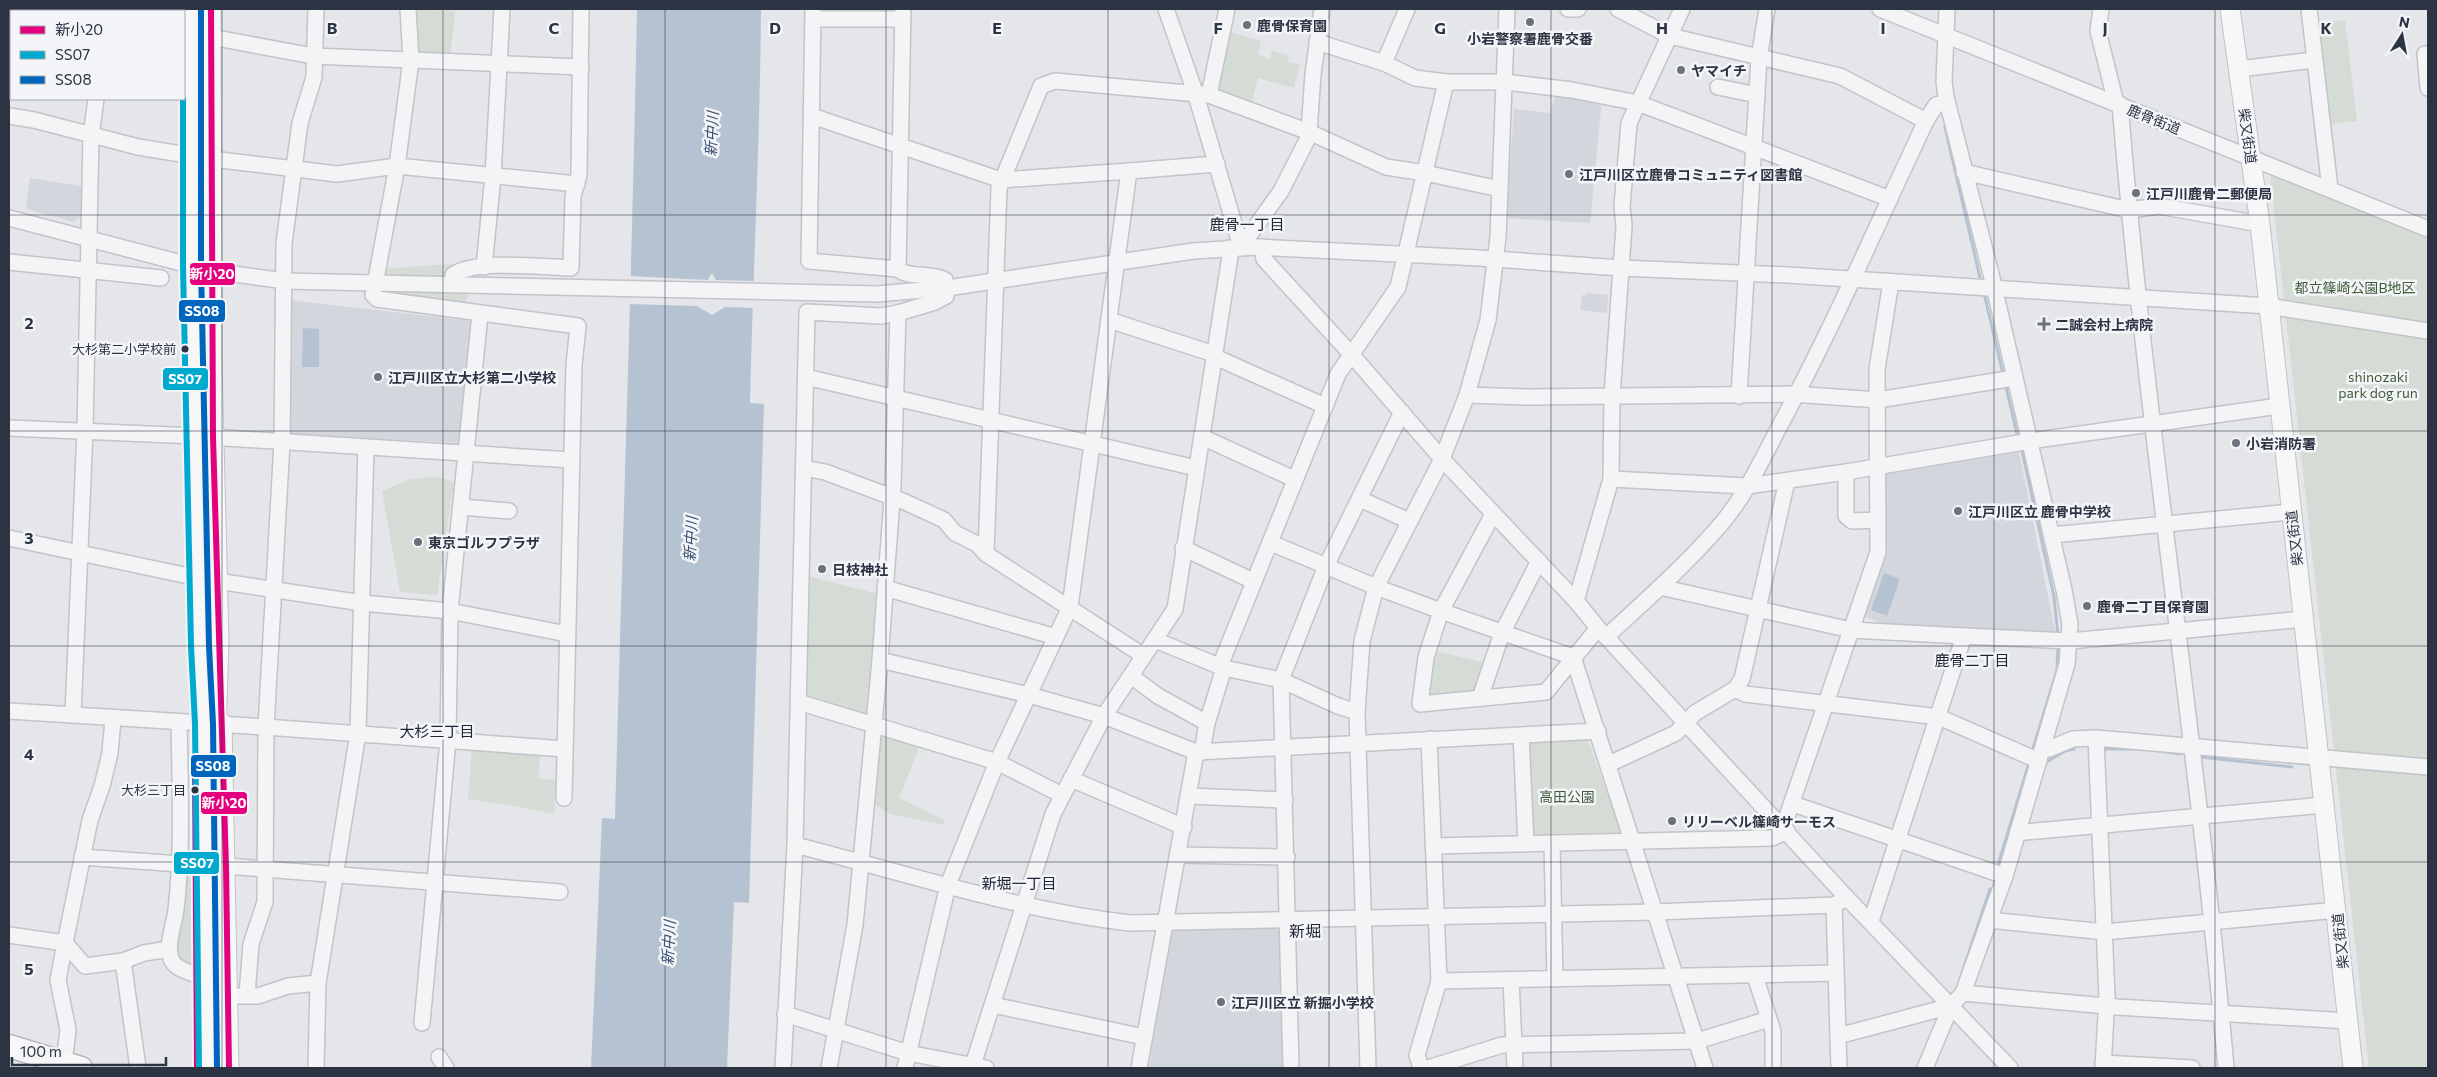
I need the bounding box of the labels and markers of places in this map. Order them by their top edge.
marker: 小岩警察署鹿骨交番 [1524,16,1536,28]
place label: 鹿骨保育園 [1257,17,1327,34]
marker: 鹿骨保育園 [1241,19,1253,31]
place label: 小岩警察署鹿骨交番 [1467,30,1593,47]
place label: ヤマイチ [1691,62,1747,79]
marker: ヤマイチ [1675,64,1687,76]
place label: 江戸川区立鹿骨コミュニティ図書館 [1579,166,1802,183]
marker: 江戸川区立鹿骨コミュニティ図書館 [1563,168,1575,180]
place label: 江戸川鹿骨二郵便局 [2146,185,2272,202]
marker: 江戸川鹿骨二郵便局 [2130,187,2142,199]
place label: 二誠会村上病院 [2055,316,2153,333]
marker: 二誠会村上病院 [2037,317,2051,331]
place label: 大杉第二小学校前 [72,341,176,357]
marker: 大杉第二小学校前 [180,344,190,354]
place label: 江戸川区立大杉第二小学校 [388,369,556,386]
marker: 江戸川区立大杉第二小学校 [372,371,384,383]
place label: 小岩消防署 [2246,435,2316,452]
marker: 小岩消防署 [2230,437,2242,449]
place label: 江戸川区立 鹿骨中学校 [1968,503,2111,520]
marker: 江戸川区立 鹿骨中学校 [1952,505,1964,517]
place label: 東京ゴルフプラザ [428,534,540,551]
marker: 東京ゴルフプラザ [412,536,424,548]
place label: 日枝神社 [832,561,888,578]
marker: 日枝神社 [816,563,828,575]
place label: 鹿骨二丁目保育園 [2097,598,2209,615]
marker: 鹿骨二丁目保育園 [2081,600,2093,612]
place label: 大杉三丁目 [121,782,186,798]
marker: 大杉三丁目 [190,785,200,795]
place label: リリーベル篠崎サーモス [1682,813,1836,830]
marker: リリーベル篠崎サーモス [1666,815,1678,827]
place label: 江戸川区立 新掘小学校 [1231,994,1374,1011]
marker: 江戸川区立 新掘小学校 [1215,996,1227,1008]

